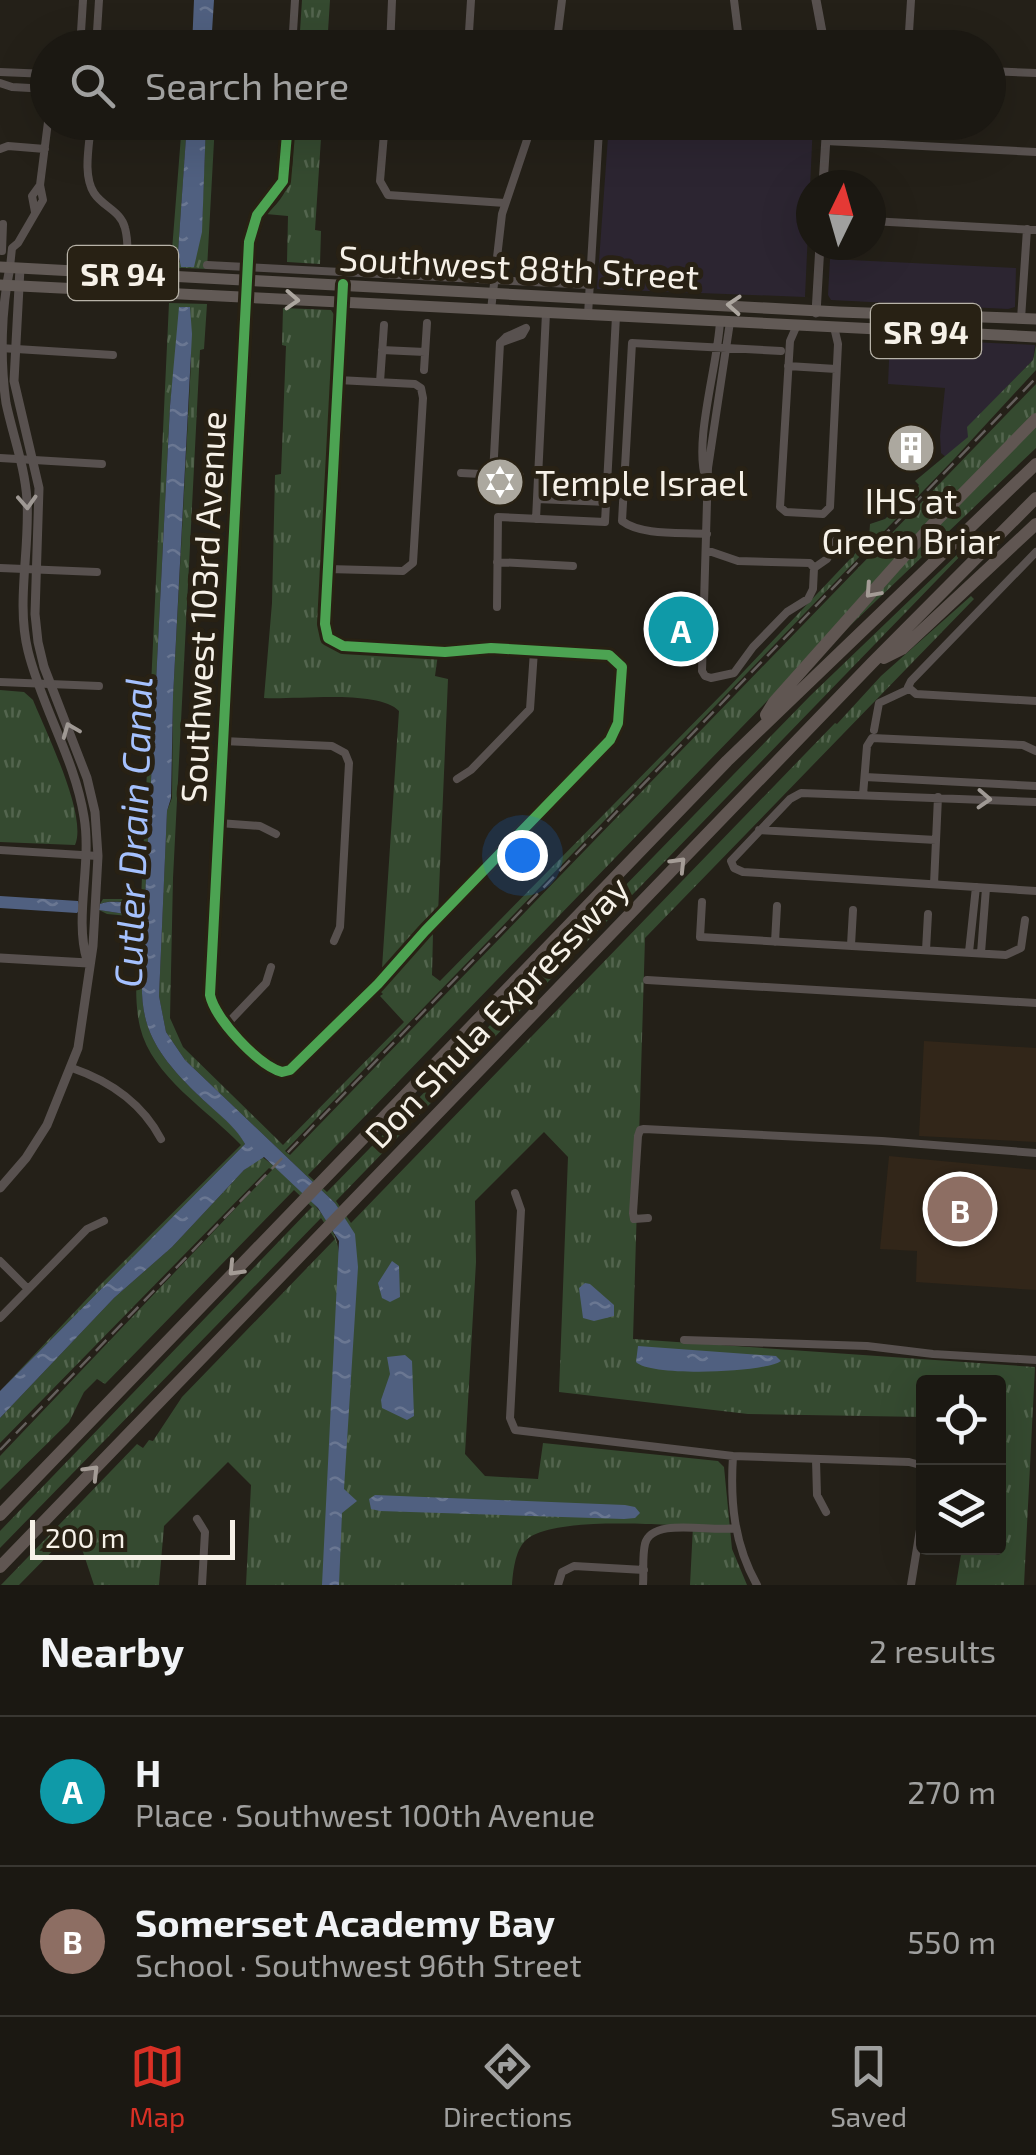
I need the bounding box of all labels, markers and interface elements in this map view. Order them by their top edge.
search box [30,30,1006,140]
icon: search [65,58,120,113]
text: Search here [145,62,349,108]
north arrow [796,170,886,260]
street label: Southwest 88th Street [338,236,700,296]
road number: SR 94 [68,246,178,300]
one-way arrow [284,289,300,310]
one-way arrow [725,294,741,316]
road number: SR 94 [871,304,981,358]
street label: Southwest 103rd Avenue [171,410,233,804]
building icon: IHS at Green Briar [885,422,937,474]
synagogue icon: Temple Israel [474,456,526,508]
place label: Temple Israel [535,461,748,503]
place label: IHS at Green Briar [822,479,1000,561]
one-way arrow [16,494,37,510]
one-way arrow [866,579,884,598]
pin: A [648,592,714,666]
water label: Cutler Drain Canal [104,676,160,988]
one-way arrow [61,722,81,740]
one-way arrow [977,788,993,809]
your location [497,830,548,881]
one-way arrow [667,857,685,876]
street label: Don Shula Expressway [355,866,637,1156]
pin: B [928,1172,992,1246]
one-way arrow [228,1258,246,1276]
map controls [916,1375,1006,1555]
button: locate [916,1375,1006,1465]
button: layers [916,1465,1006,1555]
one-way arrow [80,1466,98,1484]
scale bar [30,1515,235,1560]
text: 200 m [45,1520,125,1554]
text: Nearby [40,1625,184,1675]
text: 2 results [869,1631,996,1669]
text: H [135,1749,161,1795]
text: A [62,1772,83,1810]
text: 270 m [907,1772,996,1810]
text: Place · Southwest 100th Avenue [135,1795,595,1833]
text: Somerset Academy Bay [135,1899,555,1945]
text: B [62,1922,83,1960]
text: 550 m [907,1922,996,1960]
text: School · Southwest 96th Street [135,1945,582,1983]
tab: Map [129,2039,185,2133]
tab: Directions [443,2039,572,2133]
tab: Saved [830,2039,907,2133]

